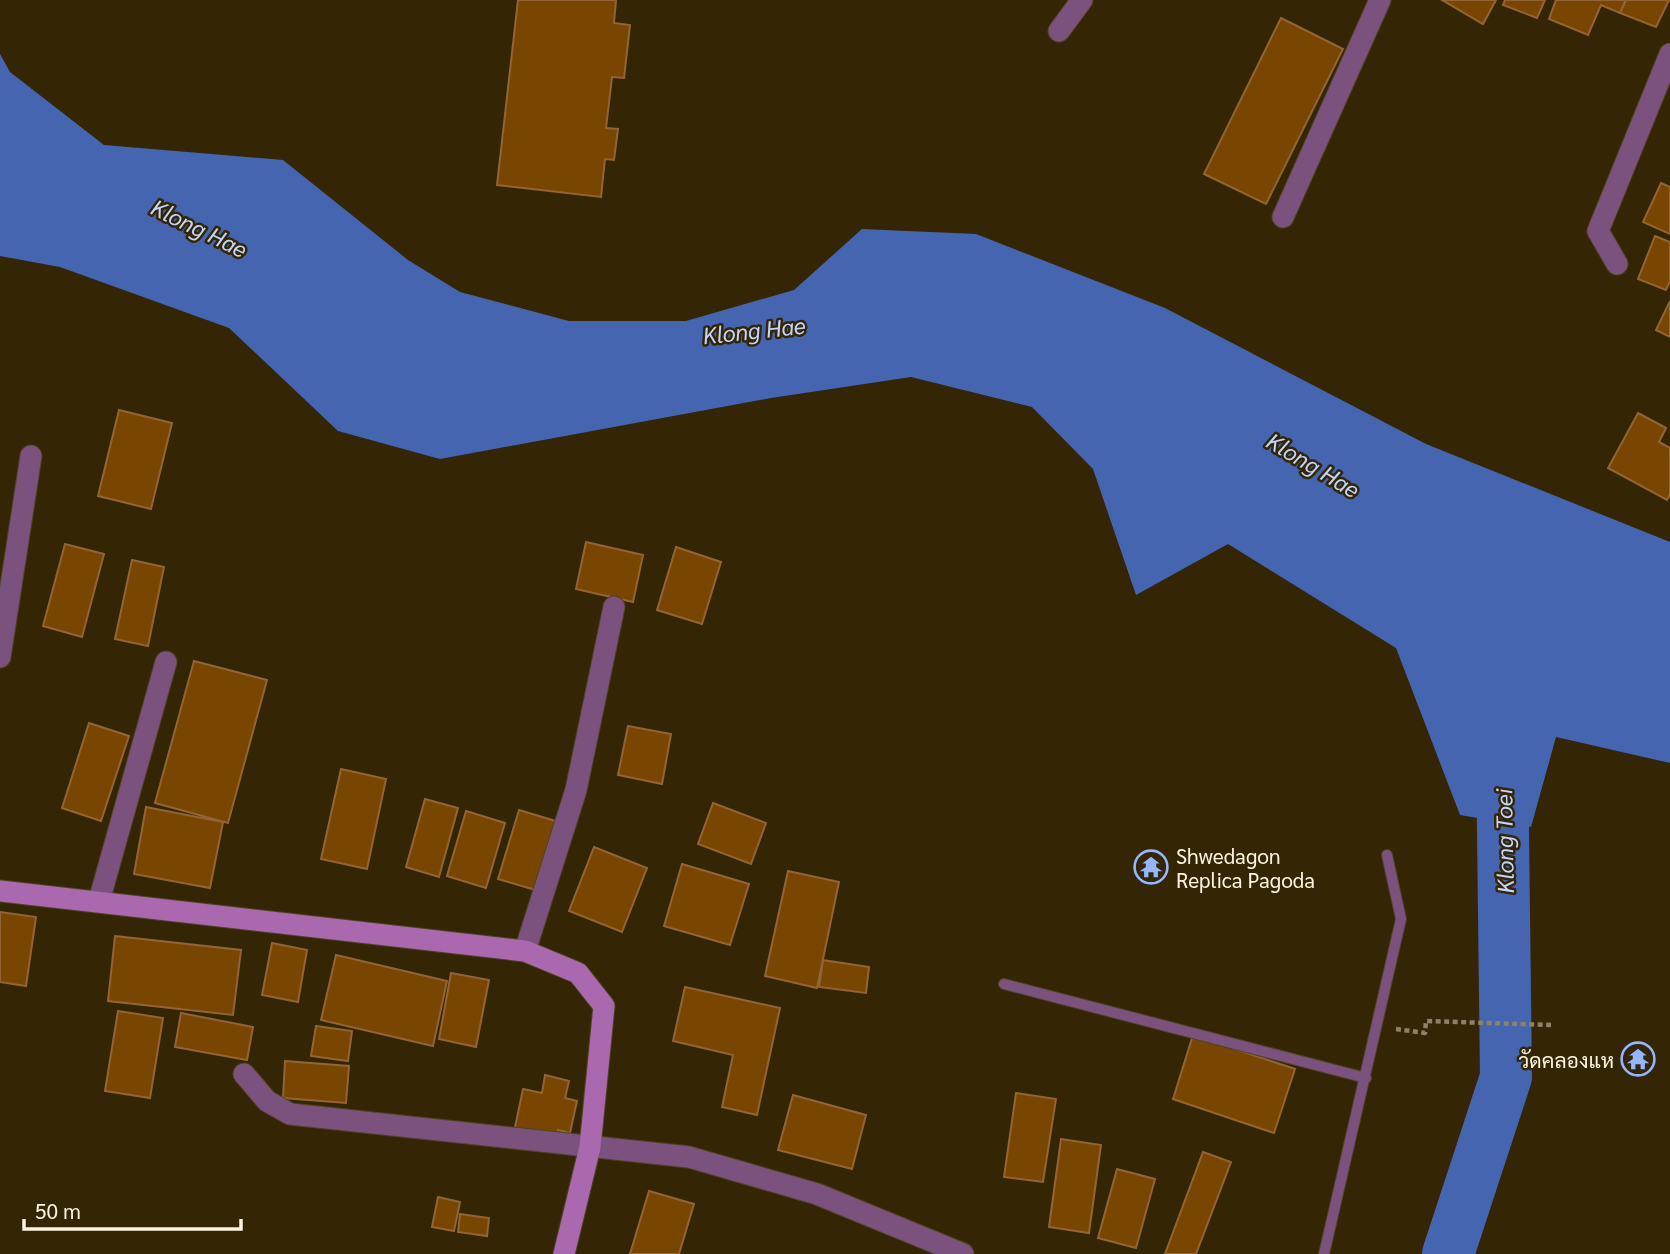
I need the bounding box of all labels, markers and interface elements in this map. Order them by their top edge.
water label: Klong Hae [147,191,253,263]
water label: Klong Hae [701,309,807,349]
water label: Klong Hae [1262,425,1366,504]
water label: Klong Toei [1487,788,1519,894]
place label: Shwedagon Replica Pagoda [1176,842,1315,893]
temple icon: Shwedagon Replica Pagoda [1132,848,1170,886]
temple icon: วัดคลองแห [1619,1040,1657,1078]
place label: วัดคลองแห [1519,1046,1614,1073]
scale bar [24,1188,242,1232]
text: 50 m [35,1197,81,1224]

